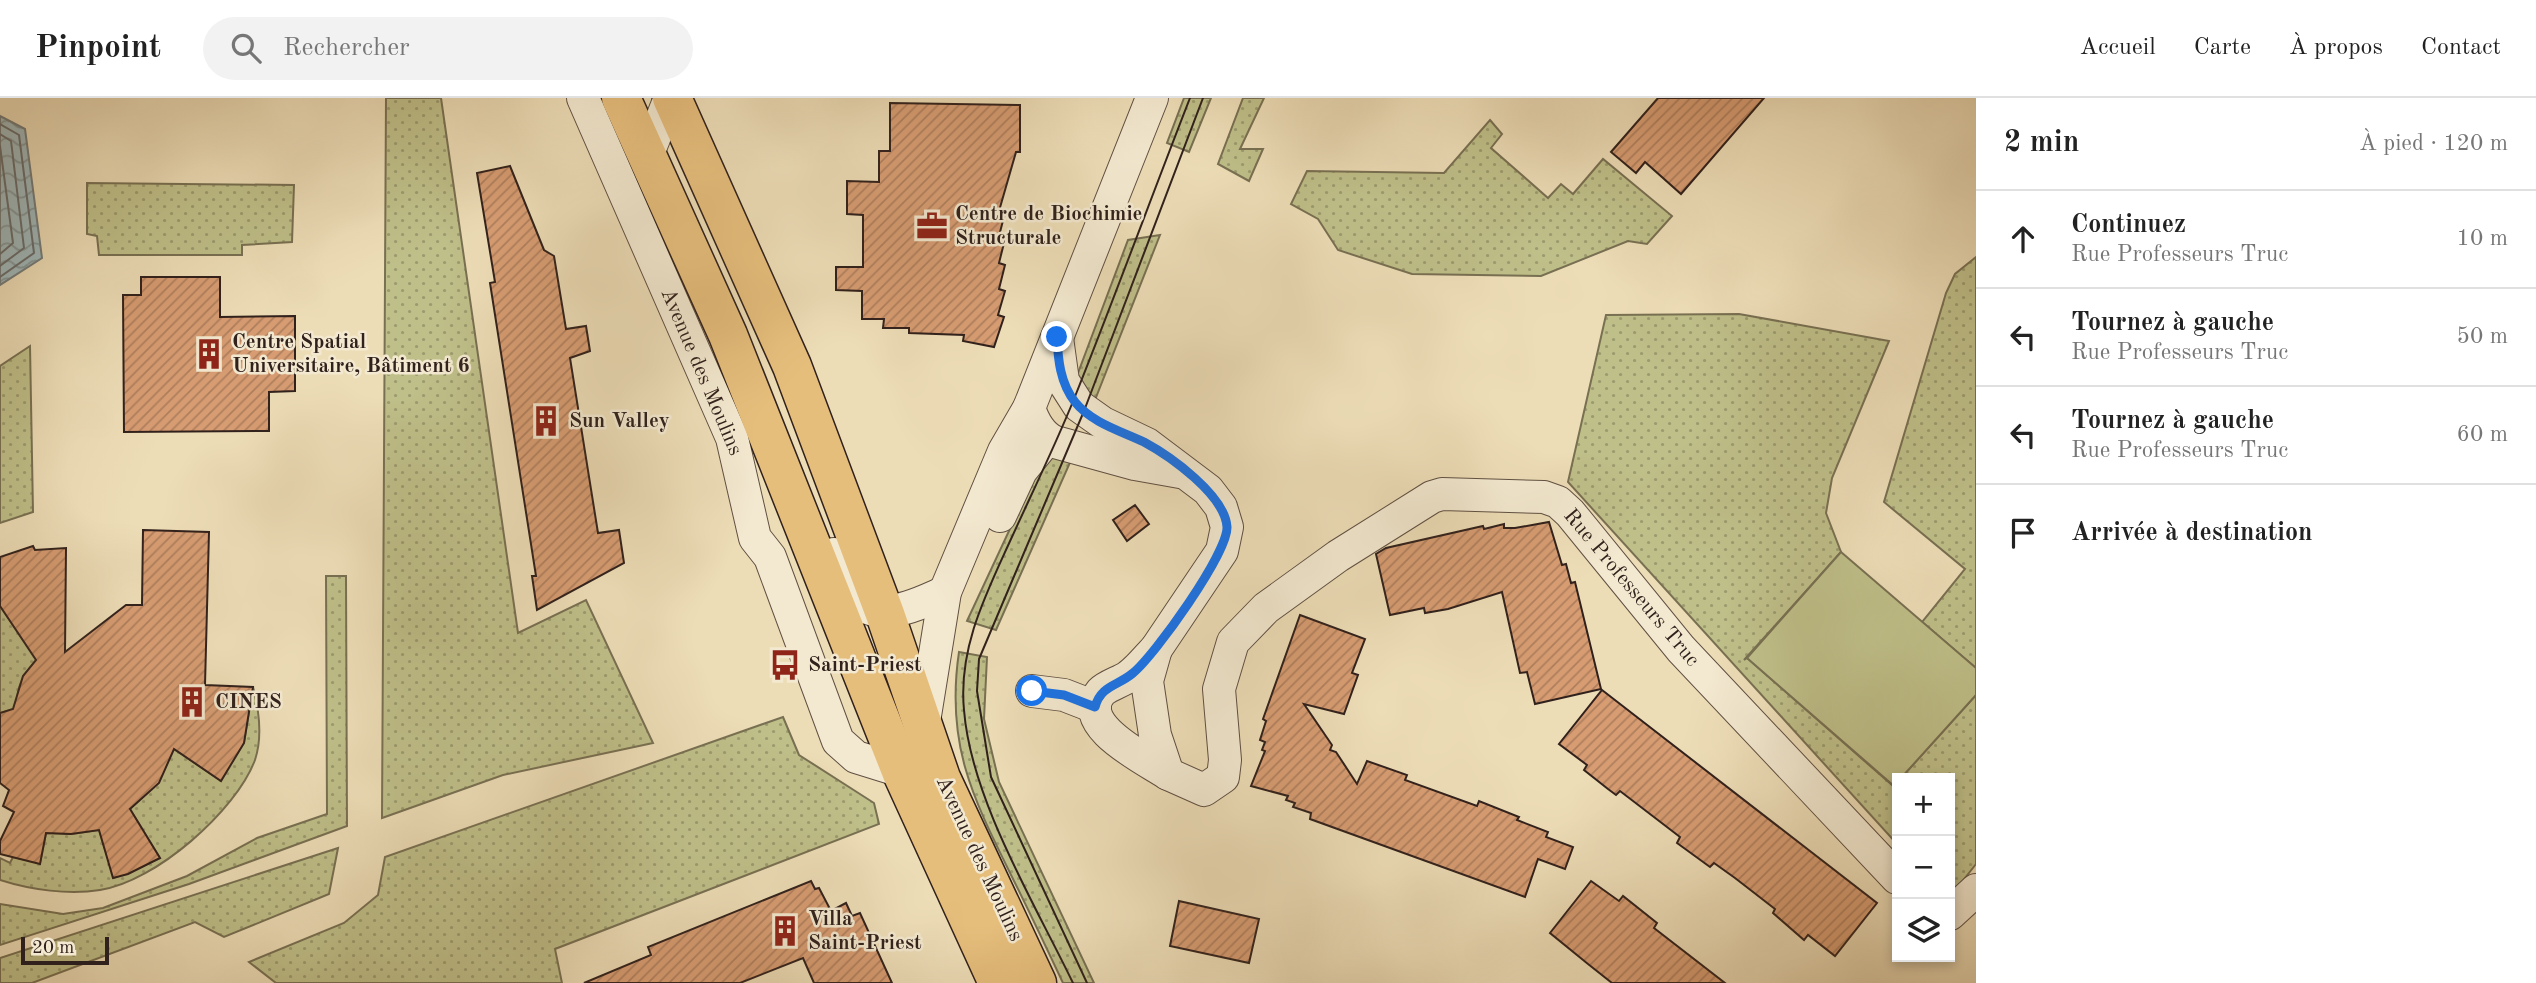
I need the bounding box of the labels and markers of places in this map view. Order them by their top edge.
place label: Centre de Biochimie Structurale [955,204,1143,249]
office icon: Centre de Biochimie Structurale [915,209,949,243]
place label: Centre Spatial Universitaire, Bâtiment 6 [232,332,470,377]
building icon: Centre Spatial Universitaire, Bâtiment 6 [192,337,226,371]
building icon: Sun Valley [529,404,563,438]
place label: Sun Valley [569,411,670,432]
bus stop icon: Saint-Priest [768,648,802,682]
place label: Saint-Priest [808,655,922,676]
building icon: CINES [175,685,209,719]
place label: CINES [215,692,282,713]
place label: Villa Saint-Priest [808,909,922,954]
building icon: Villa Saint-Priest [768,914,802,948]

